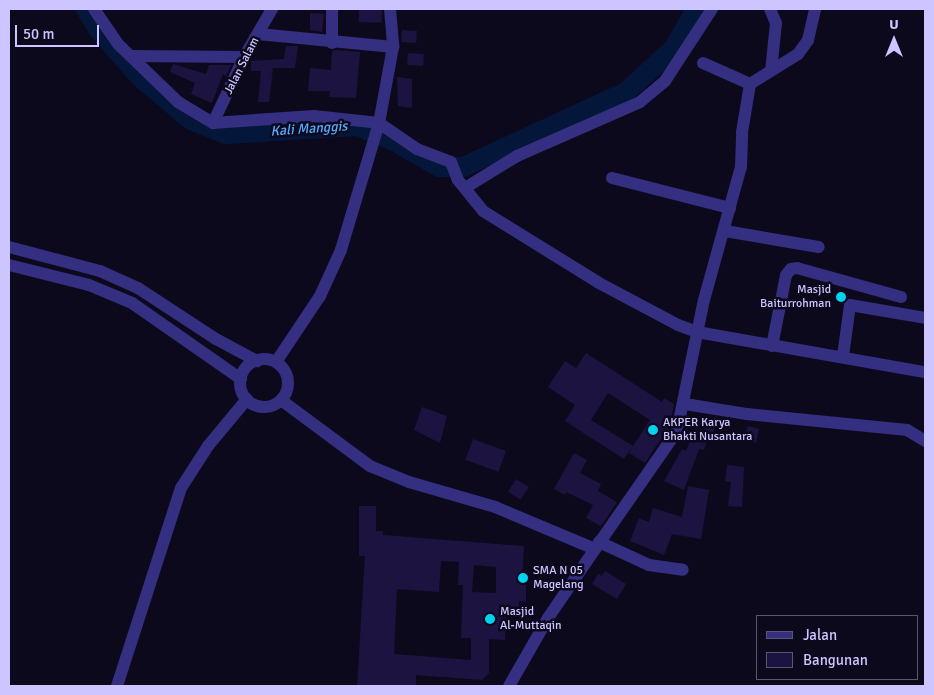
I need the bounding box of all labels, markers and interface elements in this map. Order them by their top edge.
scale bar [18,15,101,47]
north arrow [869,15,919,65]
text: U [889,16,899,33]
text: 50 m [23,25,54,43]
street label: Jalan Salam [222,35,262,97]
water label: Kali Manggis [270,118,348,140]
place label: Masjid Baiturrohman [760,283,831,311]
marker: Masjid Baiturrohman [835,291,847,303]
place label: AKPER Karya Bhakti Nusantara [663,416,752,444]
marker: AKPER Karya Bhakti Nusantara [647,424,659,436]
place label: SMA N 05 Magelang [533,564,584,592]
marker: SMA N 05 Magelang [517,572,529,584]
place label: Masjid Al-Muttaqin [500,605,562,633]
marker: Masjid Al-Muttaqin [484,613,496,625]
legend [756,615,919,680]
text: Jalan [803,626,837,644]
text: Bangunan [803,651,868,669]

